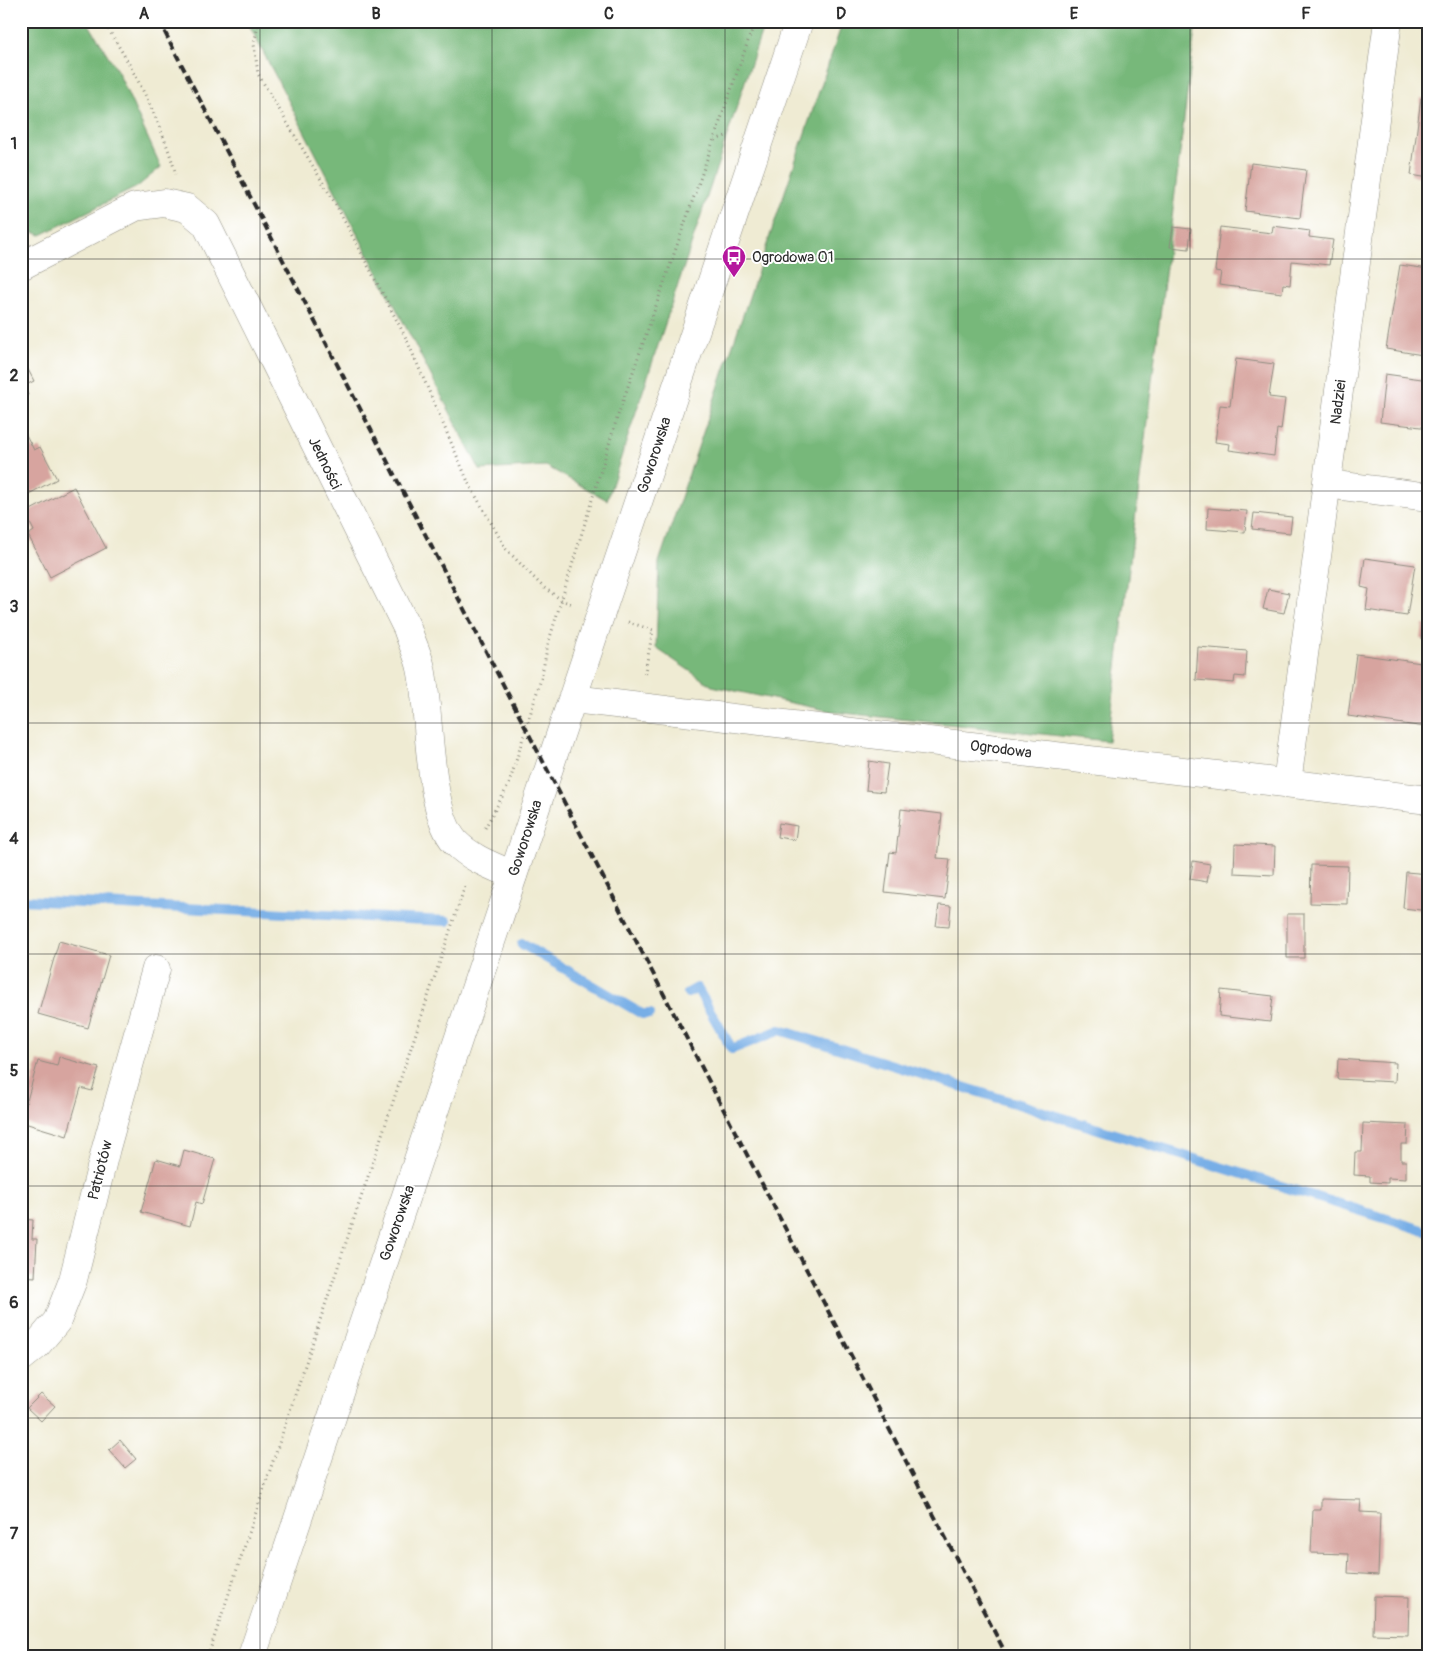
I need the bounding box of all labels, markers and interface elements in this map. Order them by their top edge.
text: A [139,4,150,24]
text: B [371,4,381,24]
text: C [604,4,614,24]
text: D [836,4,846,24]
text: E [1070,4,1079,24]
text: F [1301,4,1311,24]
text: 1 [11,134,17,154]
bus stop icon: Ogrodowa 01 [721,244,747,278]
place label: Ogrodowa 01 [752,248,834,267]
text: 2 [10,366,19,386]
street label: Nadziei [1326,378,1351,426]
street label: Goworowska [633,415,676,496]
street label: Jedności [304,434,345,493]
text: 3 [10,597,19,617]
street label: Ogrodowa [969,736,1033,763]
street label: Goworowska [504,798,547,879]
text: 4 [9,829,19,849]
text: 5 [10,1061,19,1081]
street label: Patriotów [84,1138,117,1202]
street label: Goworowska [376,1183,419,1264]
text: 6 [9,1293,19,1313]
text: 7 [10,1524,19,1544]

